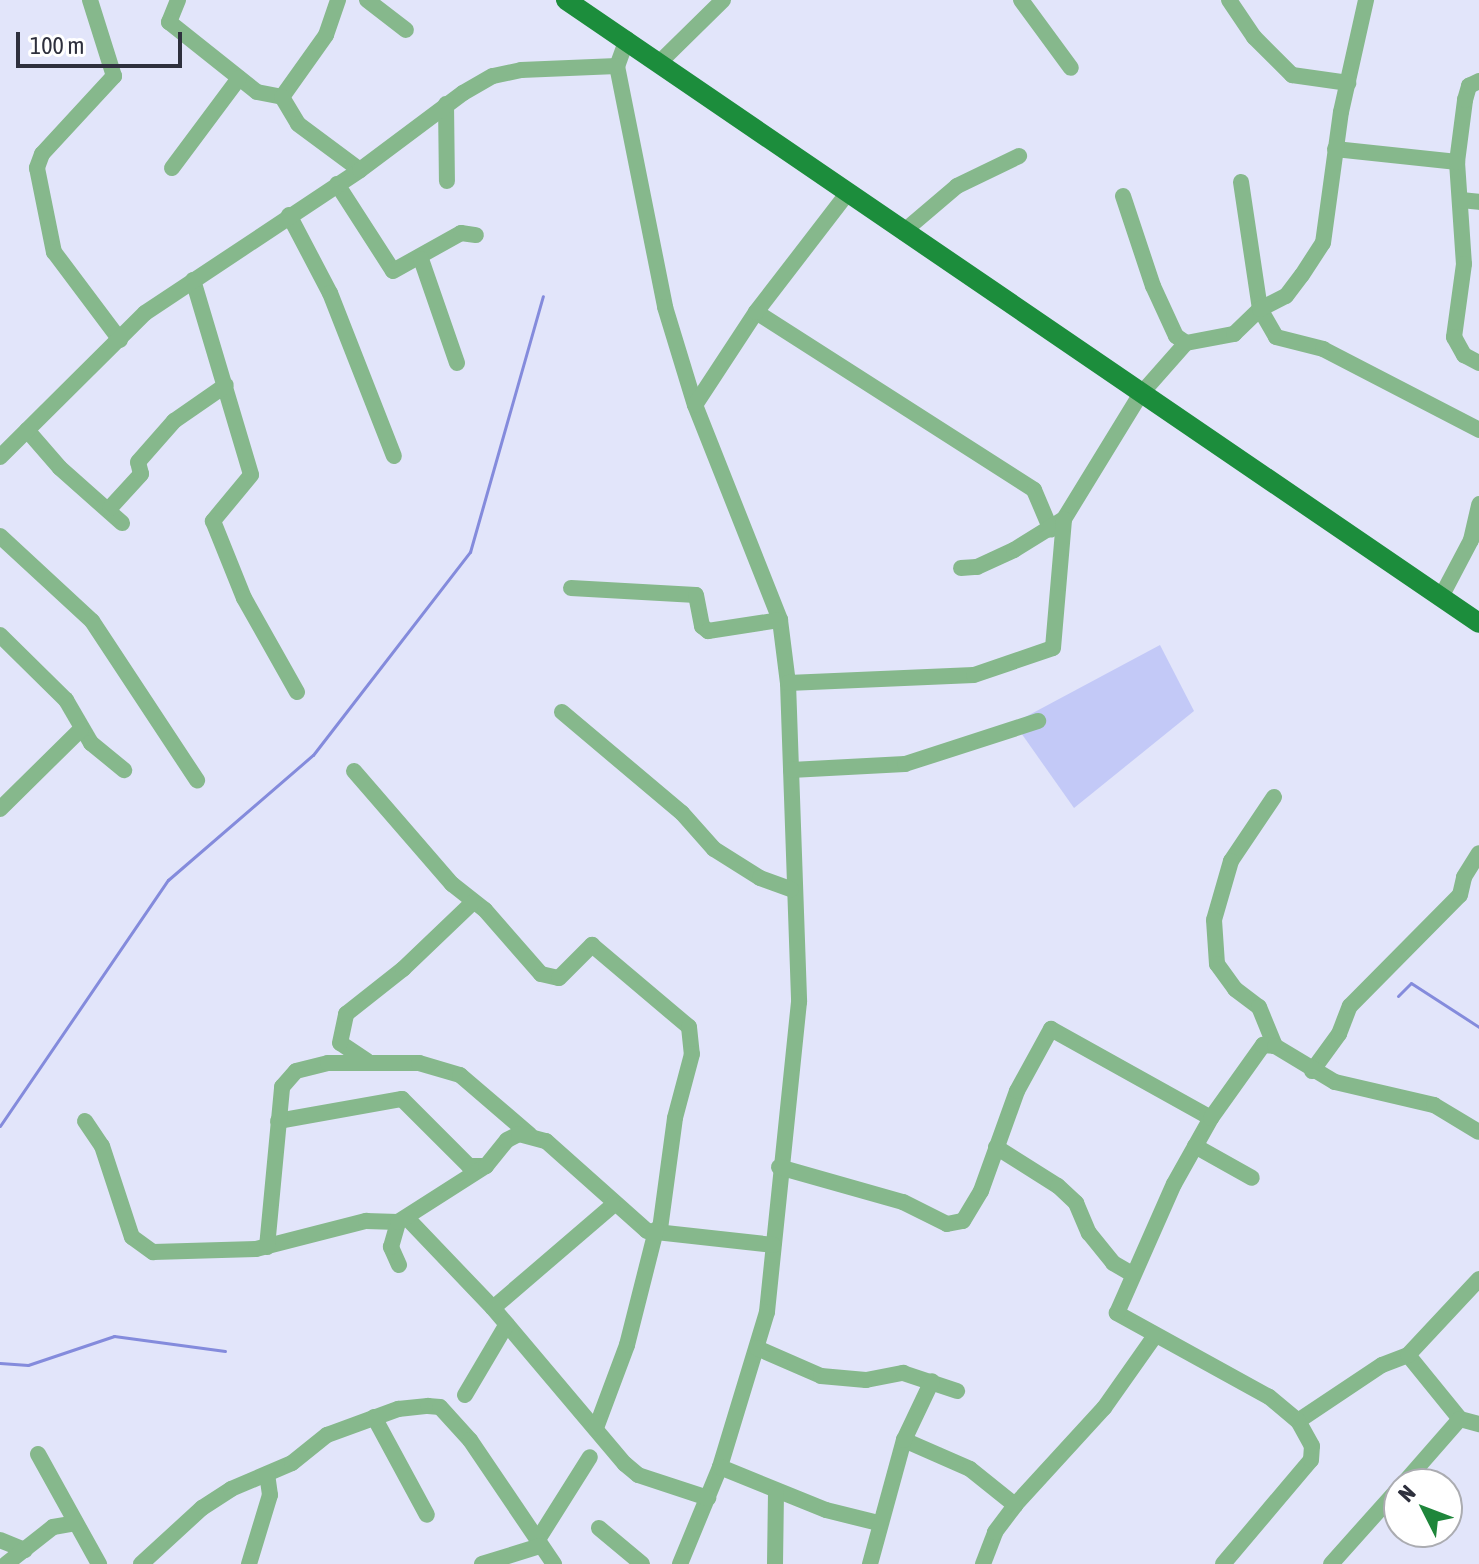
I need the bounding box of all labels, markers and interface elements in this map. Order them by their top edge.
scale bar [20,16,186,66]
text: 100 m [30,32,84,59]
north arrow [1383,1468,1463,1548]
text: N [1393,1480,1421,1507]

